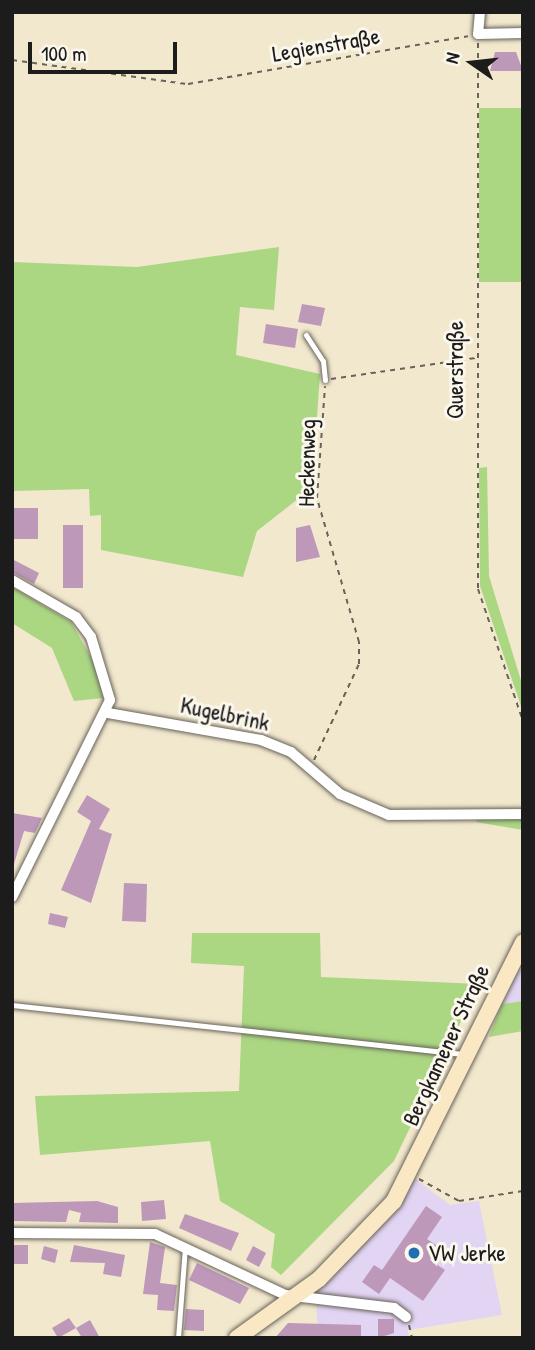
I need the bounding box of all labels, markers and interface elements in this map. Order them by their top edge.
street label: Legienstraße [270,22,382,68]
scale bar [32,28,180,72]
north arrow [437,28,507,98]
text: 100 m [41,39,87,68]
text: N [438,50,465,66]
street label: Querstraße [441,321,469,419]
street label: Heckenweg [292,419,322,507]
street label: Kugelbrink [178,691,272,737]
street label: Bergkamener Straße [397,960,495,1130]
place label: VW Jerke [428,1239,506,1267]
marker: VW Jerke [406,1245,422,1261]

